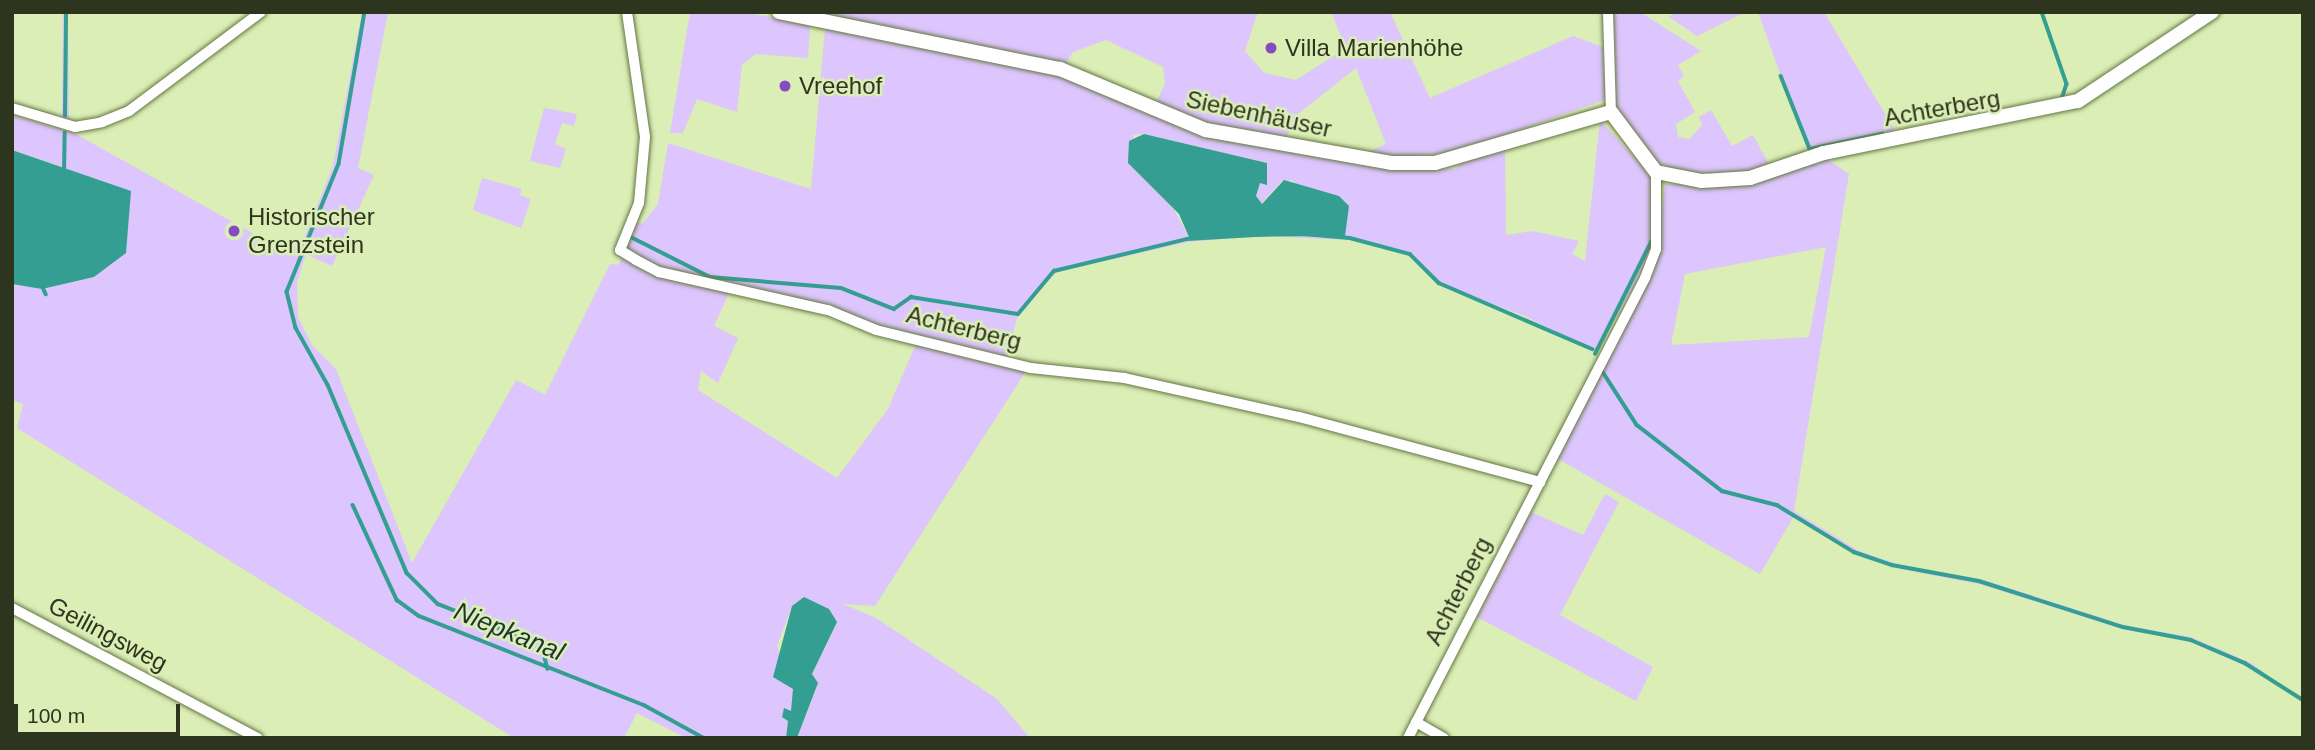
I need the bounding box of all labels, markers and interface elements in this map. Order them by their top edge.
place label: Villa Marienhöhe [1285,34,1463,62]
marker: Villa Marienhöhe [1263,40,1279,56]
place label: Vreehof [799,72,882,100]
marker: Vreehof [777,78,793,94]
street label: Achterberg [1882,84,2002,132]
street label: Siebenhäuser [1184,85,1334,143]
place label: Historischer Grenzstein [248,203,375,259]
marker: Historischer Grenzstein [226,223,242,239]
street label: Achterberg [904,300,1024,356]
street label: Achterberg [1419,532,1497,650]
street label: Geilingsweg [44,591,172,677]
water label: Niepkanal [450,596,568,668]
scale bar [18,690,184,734]
text: 100 m [27,704,85,727]

